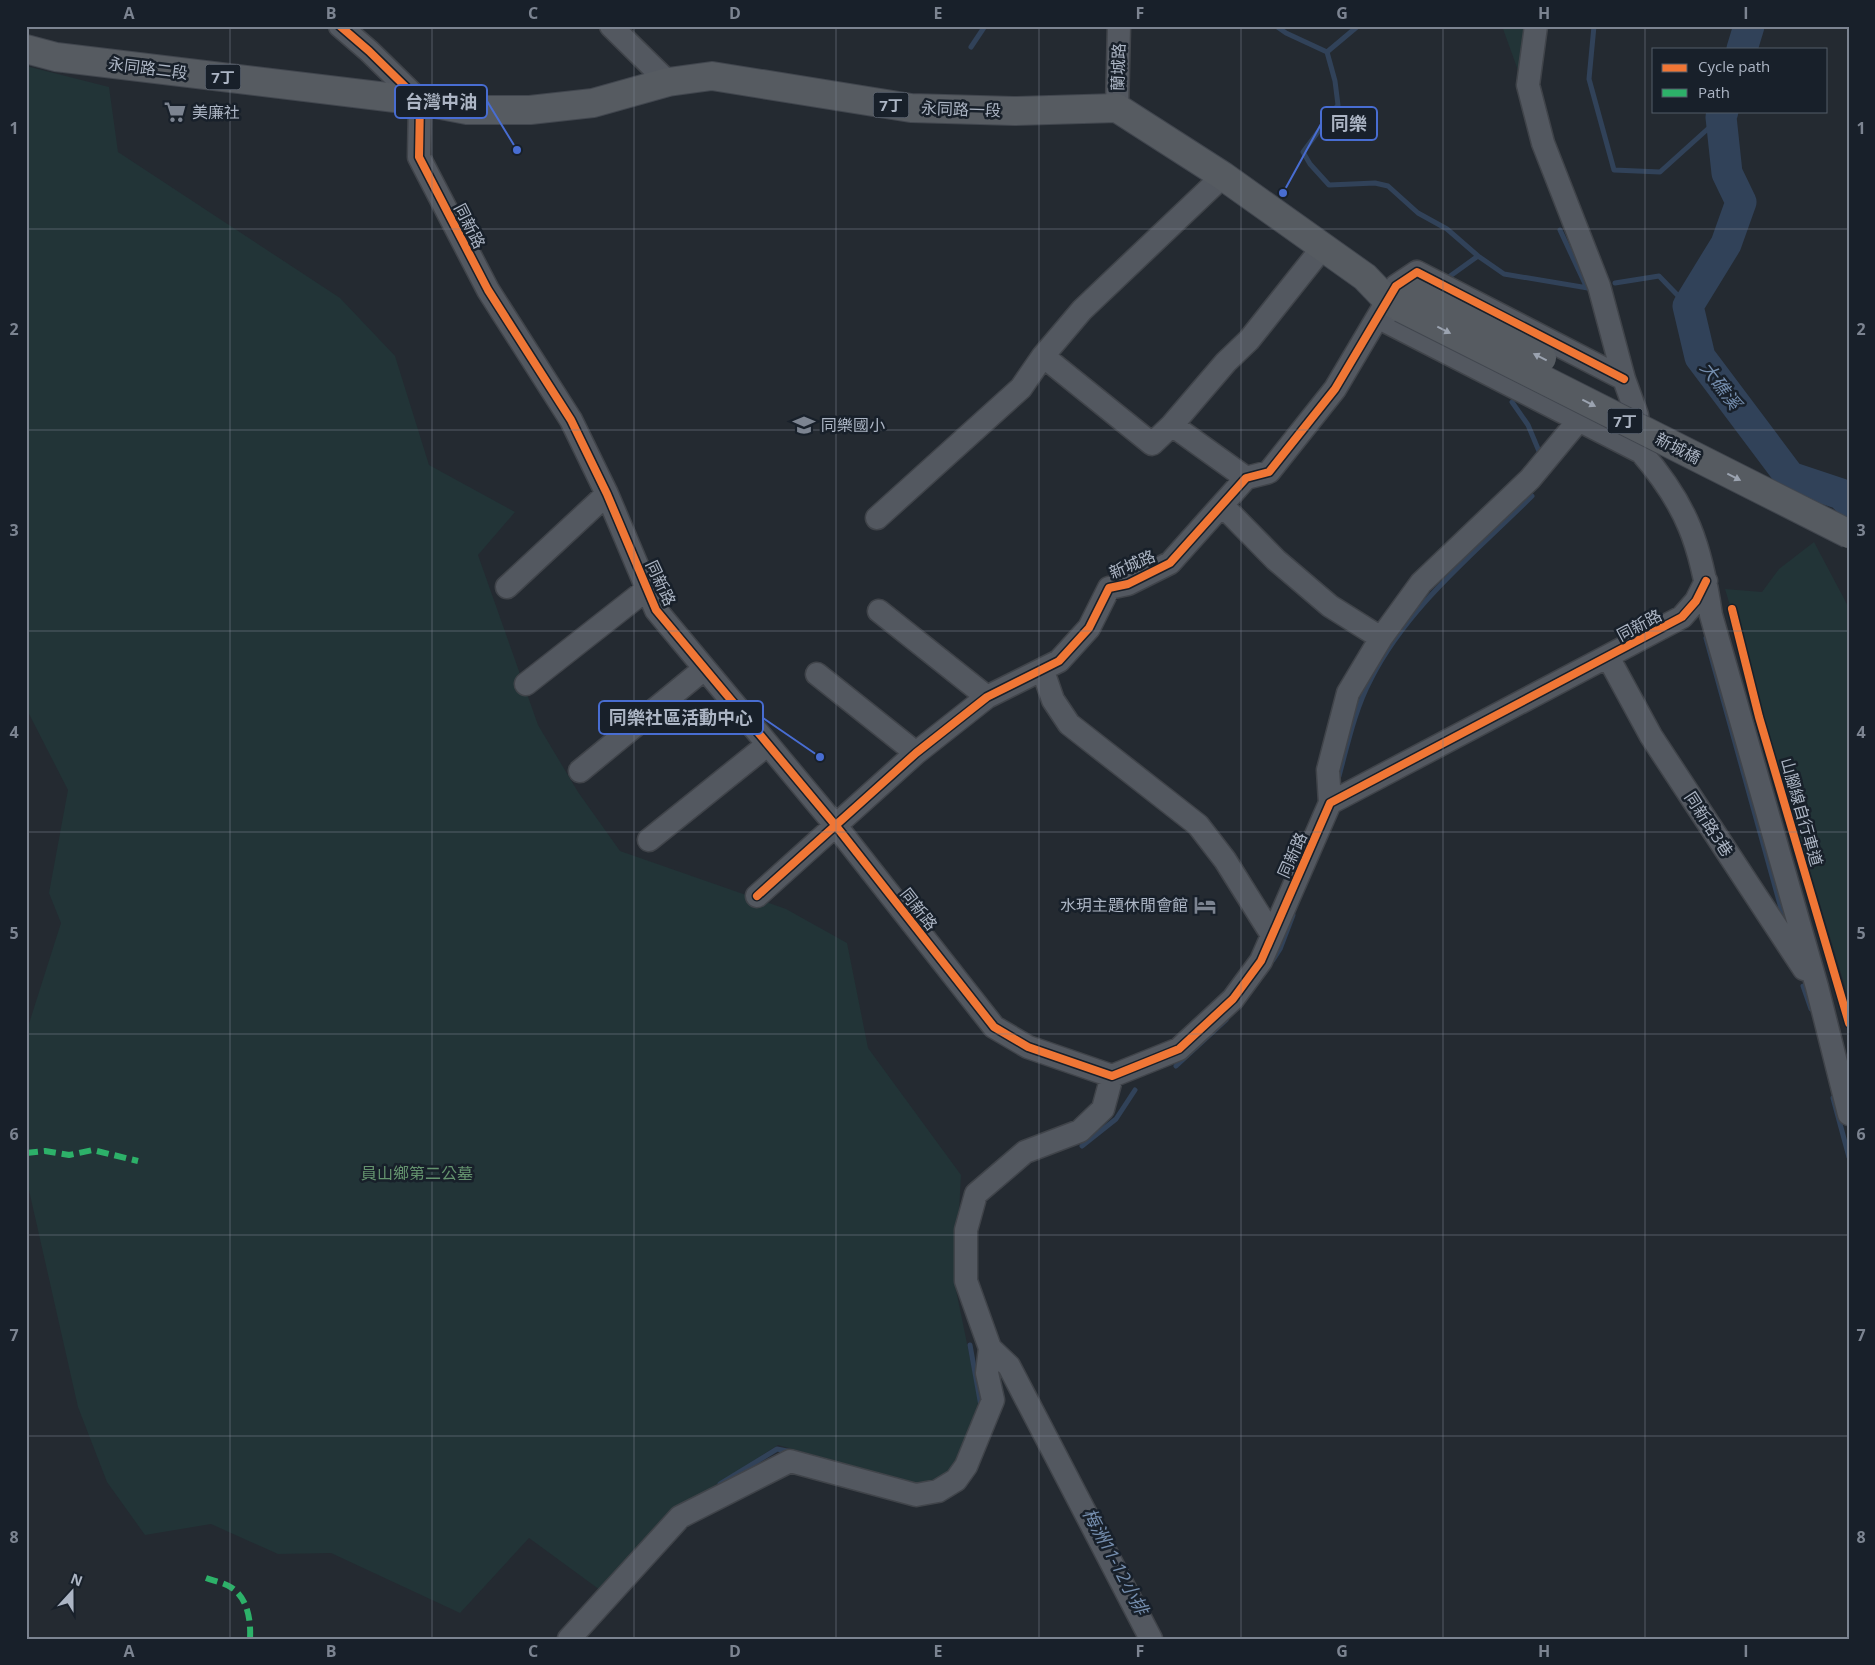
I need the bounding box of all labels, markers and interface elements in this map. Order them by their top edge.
text: A [123,2,135,24]
text: B [326,2,336,24]
text: C [528,2,538,24]
text: D [729,2,741,24]
text: E [934,2,943,24]
text: F [1136,2,1144,24]
text: G [1336,2,1348,24]
text: H [1538,2,1550,24]
text: I [1743,2,1749,24]
street label: 蘭城路 [1106,43,1130,91]
legend [1652,48,1828,112]
street label: 永同路二段 [107,52,189,84]
text: Cycle path [1698,56,1770,76]
road number: 7丁 [206,64,240,90]
text: Path [1698,82,1730,102]
callout: 台灣中油 [395,85,487,118]
text: 台灣中油 [405,89,477,113]
road number: 7丁 [874,92,908,118]
street label: 永同路一段 [921,97,1001,121]
supermarket icon: 美廉社 [162,99,188,125]
place label: 美廉社 [192,101,240,123]
callout: 同樂 [1321,107,1377,140]
text: 同樂 [1331,111,1367,135]
text: 1 [9,117,19,139]
text: 1 [1856,117,1866,139]
street label: 同新路 [449,200,491,252]
text: 2 [9,318,19,340]
text: 2 [1856,318,1866,340]
one-way arrow [1437,326,1452,334]
one-way arrow [1532,353,1547,361]
water label: 大礁溪 [1695,356,1749,416]
one-way arrow [1582,399,1597,407]
road number: 7丁 [1608,408,1642,434]
school or university icon: 同樂國小 [791,412,817,438]
place label: 同樂國小 [821,414,885,436]
street label: 新城橋 [1652,427,1704,469]
one-way arrow [1727,473,1742,481]
text: 3 [9,519,19,541]
text: 3 [1856,519,1866,541]
street label: 新城路 [1106,544,1158,584]
street label: 同新路 [641,557,681,609]
street label: 同新路 [1613,604,1665,646]
callout: 同樂社區活動中心 [599,701,763,734]
text: 同樂社區活動中心 [609,705,753,729]
text: 4 [9,721,19,743]
text: 4 [1856,721,1866,743]
street label: 山腳線自行車道 [1776,755,1828,869]
street label: 同新路3巷 [1680,787,1738,861]
street label: 同新路 [1272,829,1312,881]
street label: 同新路 [896,883,942,935]
hotel icon: 水玥主題休閒會館 [1192,892,1218,918]
place label: 水玥主題休閒會館 [1060,894,1188,916]
text: 5 [9,922,19,944]
text: 5 [1856,922,1866,944]
text: 6 [9,1123,19,1145]
text: 6 [1856,1123,1866,1145]
park label: 員山鄉第二公墓 [361,1162,473,1184]
text: 7 [9,1324,19,1346]
text: 7 [1856,1324,1866,1346]
water label: 梅洲11-12小排 [1078,1504,1155,1620]
text: 8 [9,1526,19,1548]
text: 8 [1856,1526,1866,1548]
north arrow [48,1568,98,1618]
text: N [68,1568,86,1590]
text: A [123,1640,135,1662]
text: B [326,1640,336,1662]
text: C [528,1640,538,1662]
text: D [729,1640,741,1662]
text: E [934,1640,943,1662]
text: F [1136,1640,1144,1662]
text: G [1336,1640,1348,1662]
text: H [1538,1640,1550,1662]
text: I [1743,1640,1749,1662]

